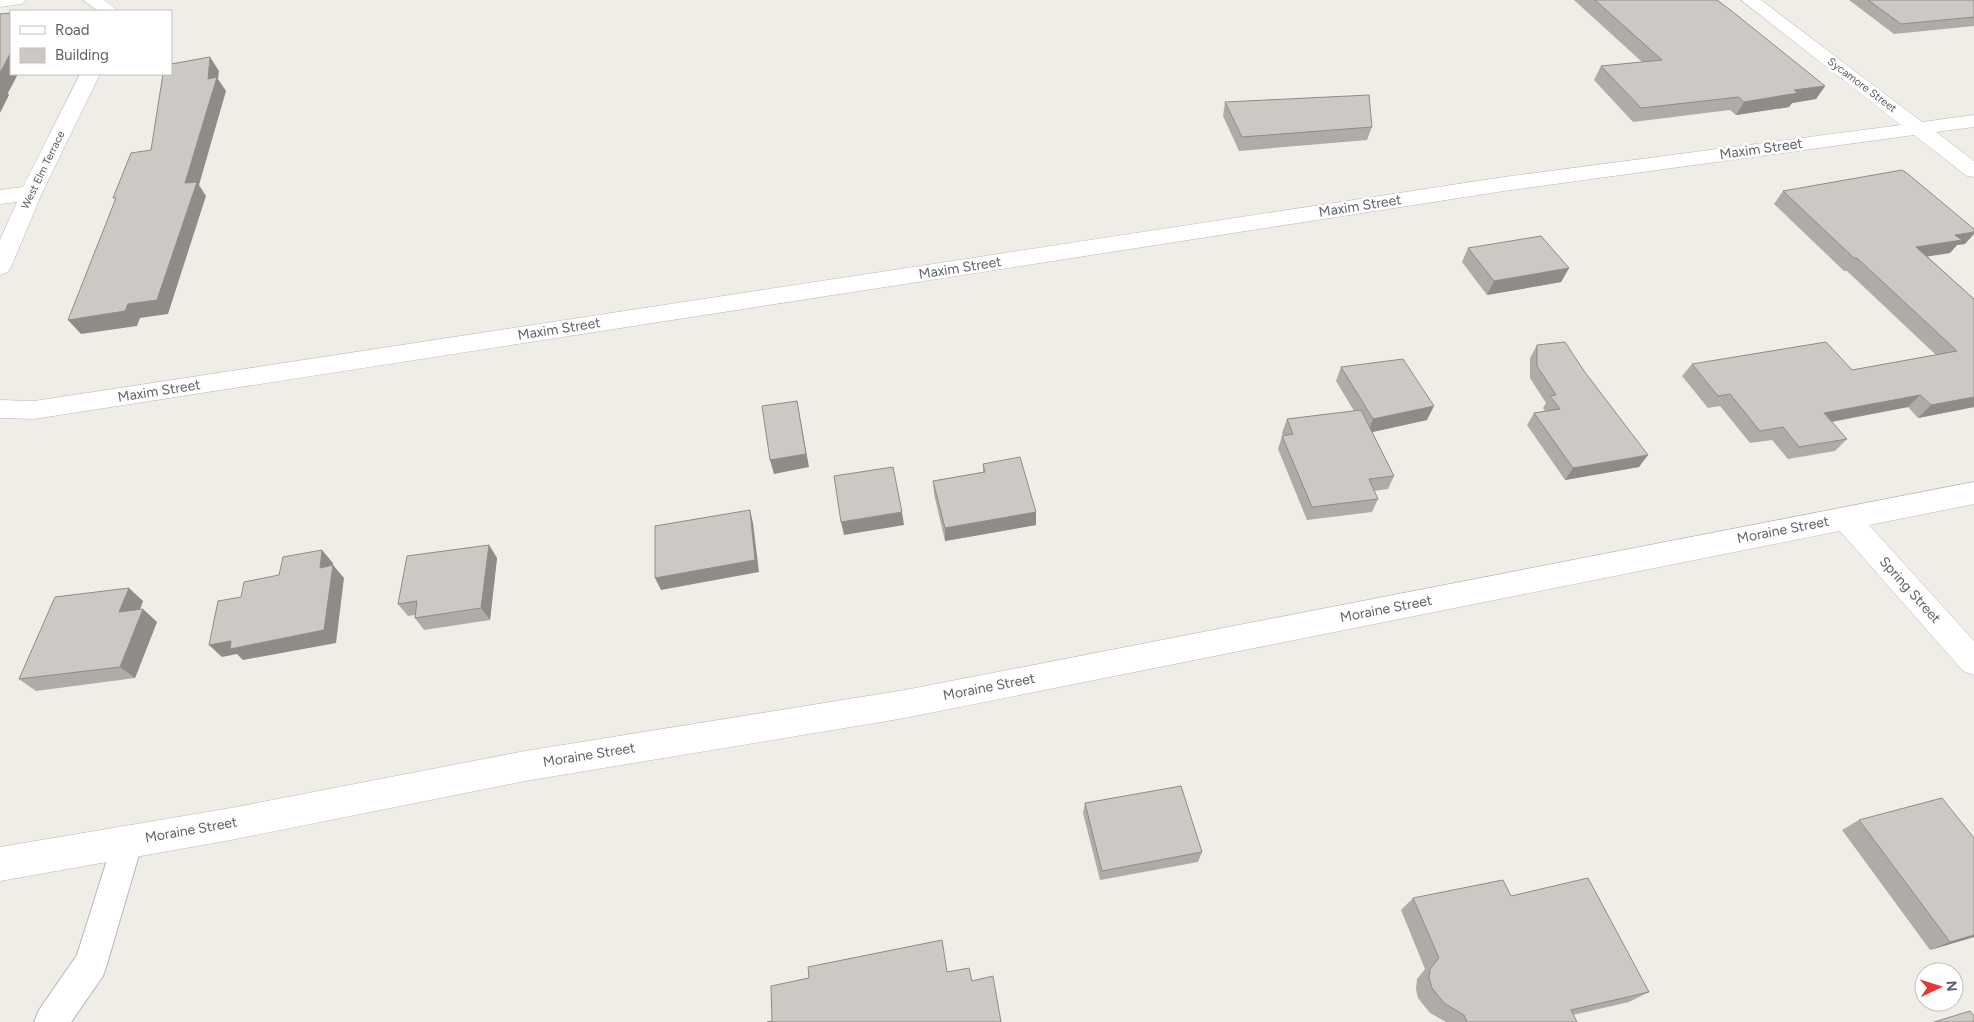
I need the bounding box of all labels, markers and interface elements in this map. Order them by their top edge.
legend [10,10,172,75]
text: Road [55,21,90,39]
text: Building [55,46,109,64]
street label: Sycamore Street [1825,55,1899,115]
street label: West Elm Terrace [18,129,68,211]
street label: Maxim Street [1718,135,1804,163]
street label: Maxim Street [1317,191,1403,221]
street label: Maxim Street [917,253,1003,283]
street label: Maxim Street [516,314,602,344]
street label: Maxim Street [116,376,202,406]
street label: Moraine Street [1736,513,1830,547]
street label: Spring Street [1876,553,1944,627]
street label: Moraine Street [1339,592,1433,626]
street label: Moraine Street [942,670,1036,704]
street label: Moraine Street [542,739,636,771]
street label: Moraine Street [144,814,238,846]
north arrow [1914,962,1964,1012]
text: N [1943,980,1960,992]

